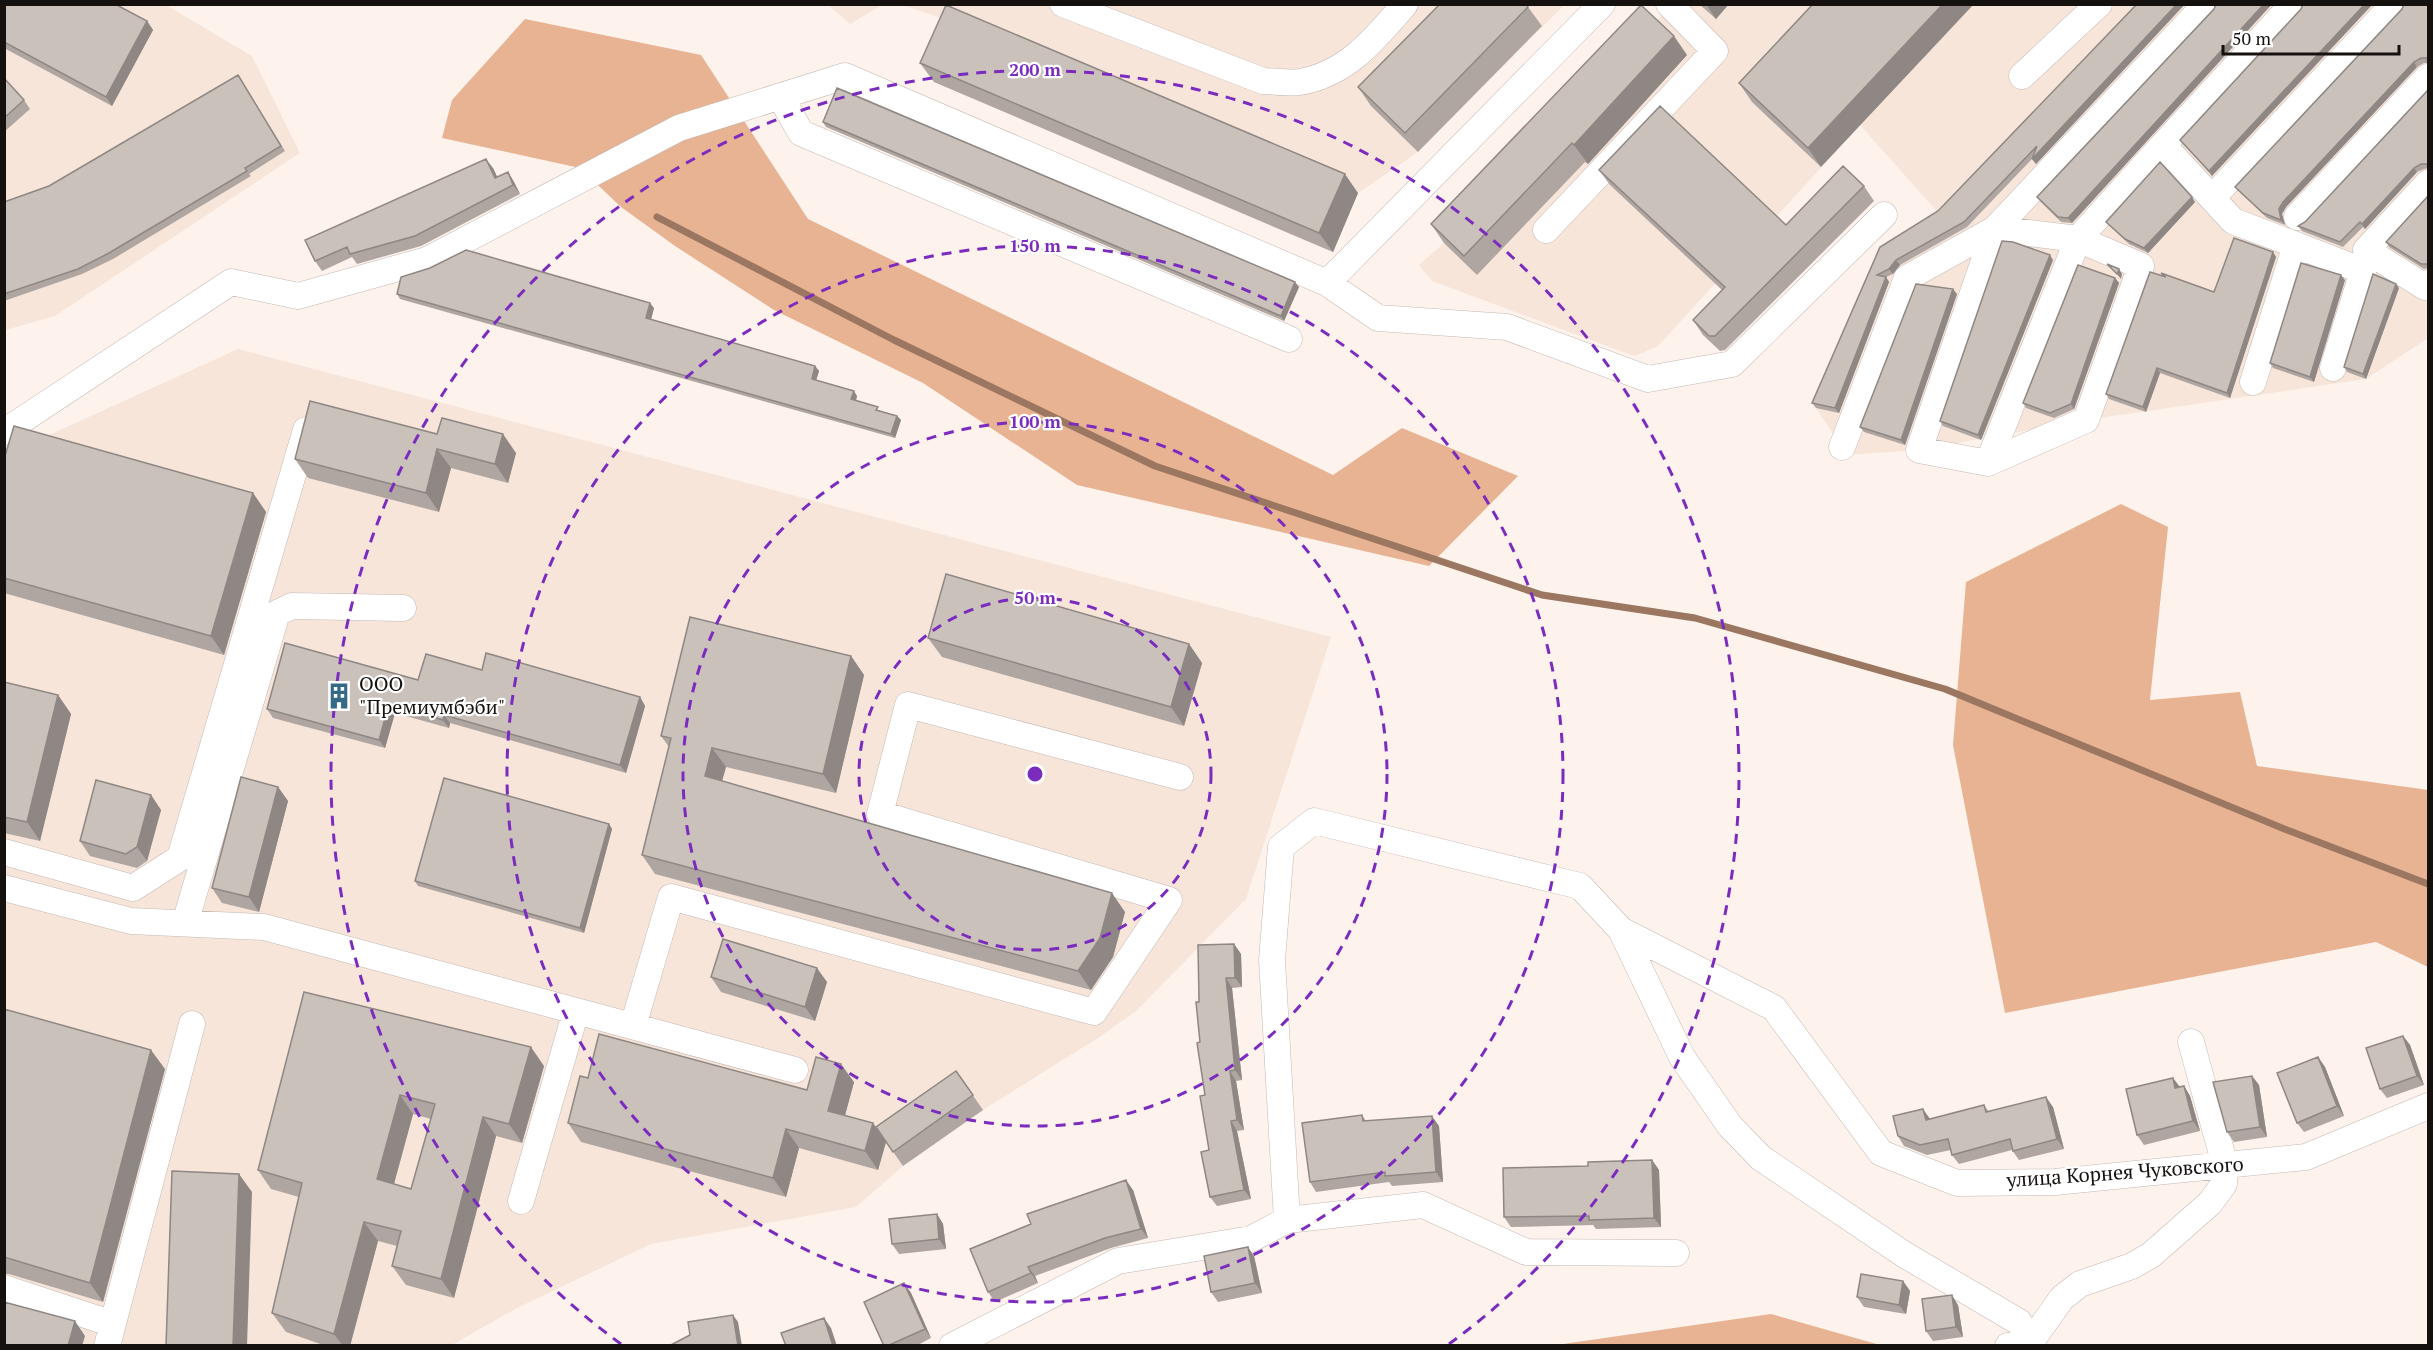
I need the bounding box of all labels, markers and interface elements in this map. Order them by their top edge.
scale bar [2223,18,2398,56]
text: 50 m [2232,26,2272,50]
text: 200 m [1009,57,1061,81]
text: 150 m [1009,233,1061,257]
text: 100 m [1009,409,1061,433]
text: 50 m [1014,585,1056,609]
place label: ООО "Премиумбэби" [359,670,505,720]
building icon: ООО "Премиумбэби" [324,681,354,711]
centre of rings [1025,764,1045,784]
street label: улица Корнея Чуковского [2004,1150,2244,1193]

